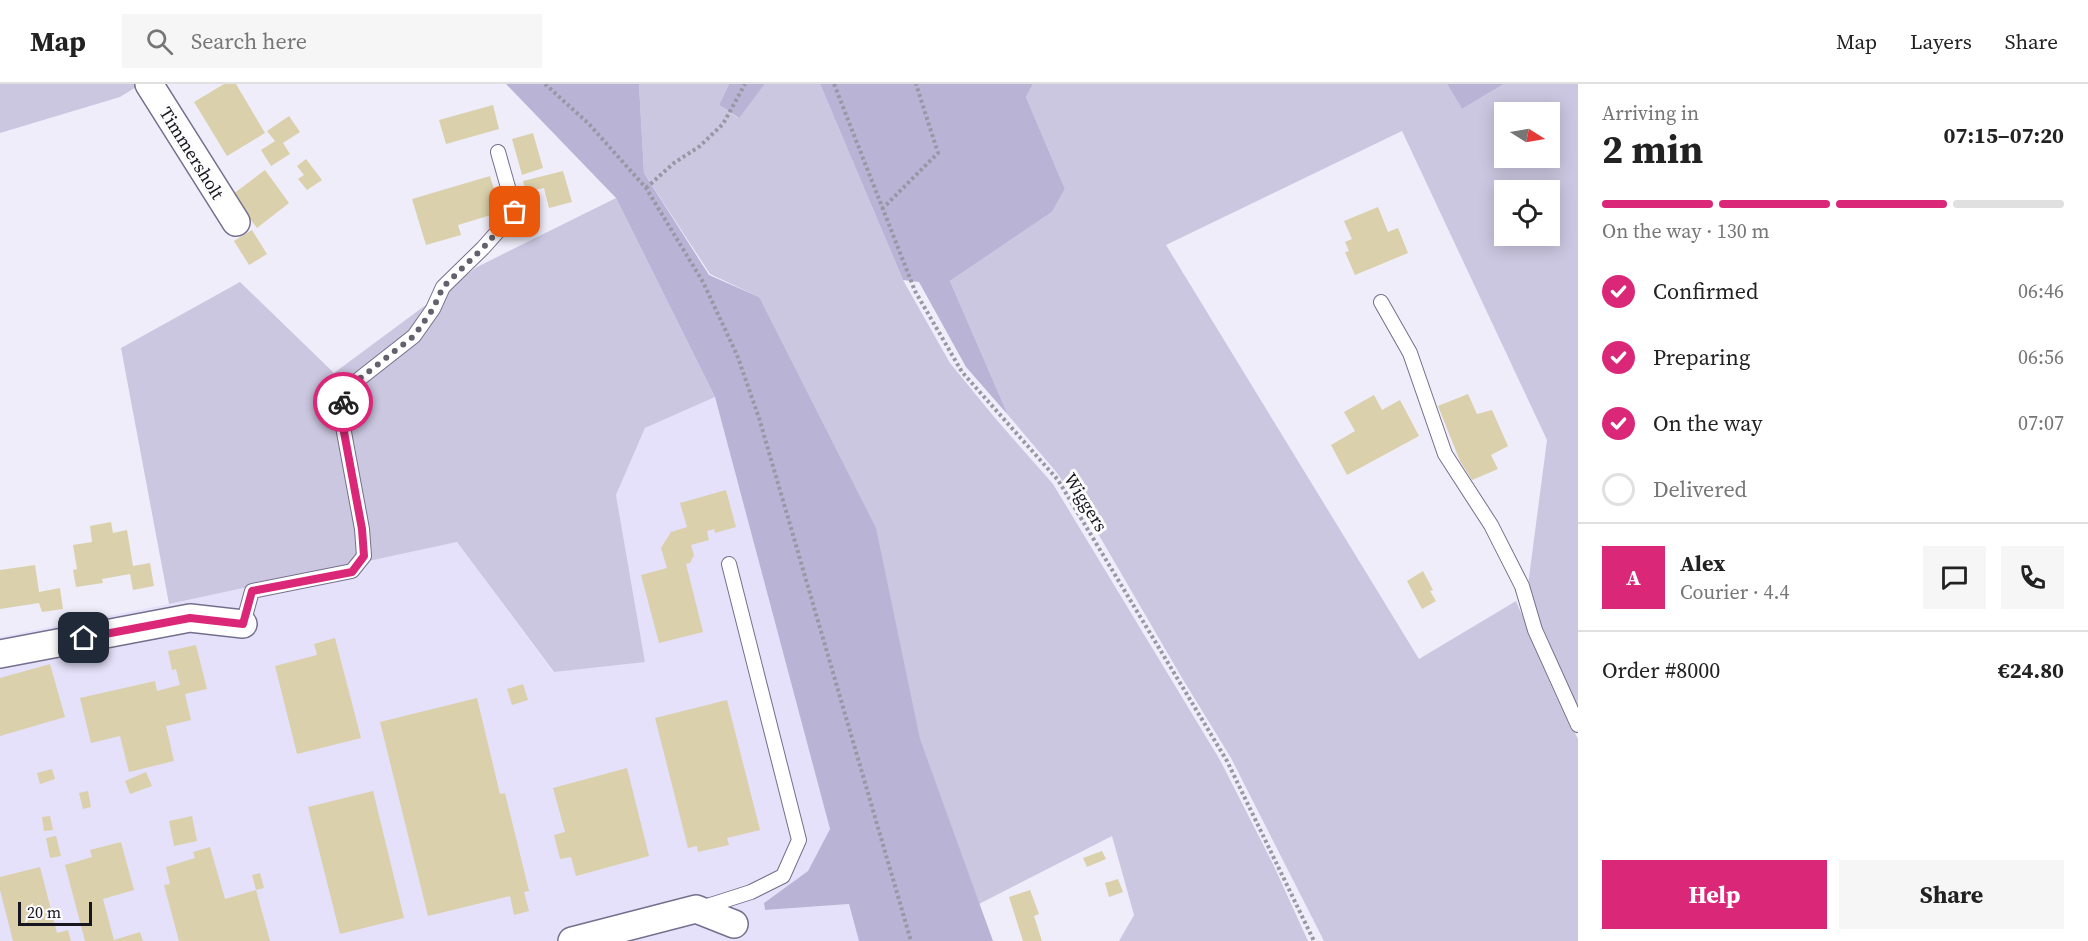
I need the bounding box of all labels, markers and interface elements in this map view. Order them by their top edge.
search box [122,14,542,68]
text: Map [30,22,86,60]
icon: search [143,25,176,58]
text: Search here [191,26,307,56]
text: Map [1836,27,1877,56]
text: Layers [1910,27,1972,56]
text: Share [2005,27,2058,56]
text: Arriving in [1602,99,1699,127]
street label: Timmersholt [154,102,230,204]
north arrow [1494,102,1560,168]
map controls [1494,102,1560,246]
text: 07:15–07:20 [1944,120,2064,150]
text: 2 min [1602,123,1703,176]
button: locate [1494,180,1560,246]
pin [489,186,540,237]
icon: bag [498,195,531,228]
text: On the way · 130 m [1602,217,1769,245]
icon: check [1602,275,1635,308]
text: Confirmed [1653,276,1758,306]
text: 06:46 [2018,277,2064,305]
icon: check [1602,341,1635,374]
text: Preparing [1653,342,1750,372]
text: 06:56 [2018,343,2064,371]
courier [313,372,373,432]
icon: bike [327,386,360,419]
icon: check [1602,407,1635,440]
text: On the way [1653,408,1762,438]
text: 07:07 [2018,409,2064,437]
street label: Wiggers [1058,468,1114,536]
text: Delivered [1653,474,1747,504]
button: chat [1923,546,1986,609]
button: phone [2001,546,2064,609]
text: Alex [1680,548,1725,578]
text: A [1626,562,1641,592]
text: Courier · 4.4 [1680,578,1789,606]
pin [58,612,109,663]
icon: home [67,621,100,654]
text: Order #8000 [1602,655,1720,685]
text: €24.80 [1998,655,2064,685]
button: Help [1602,860,1827,929]
button: Share [1839,860,2064,929]
scale bar [18,899,92,926]
text: 20 m [27,901,61,923]

